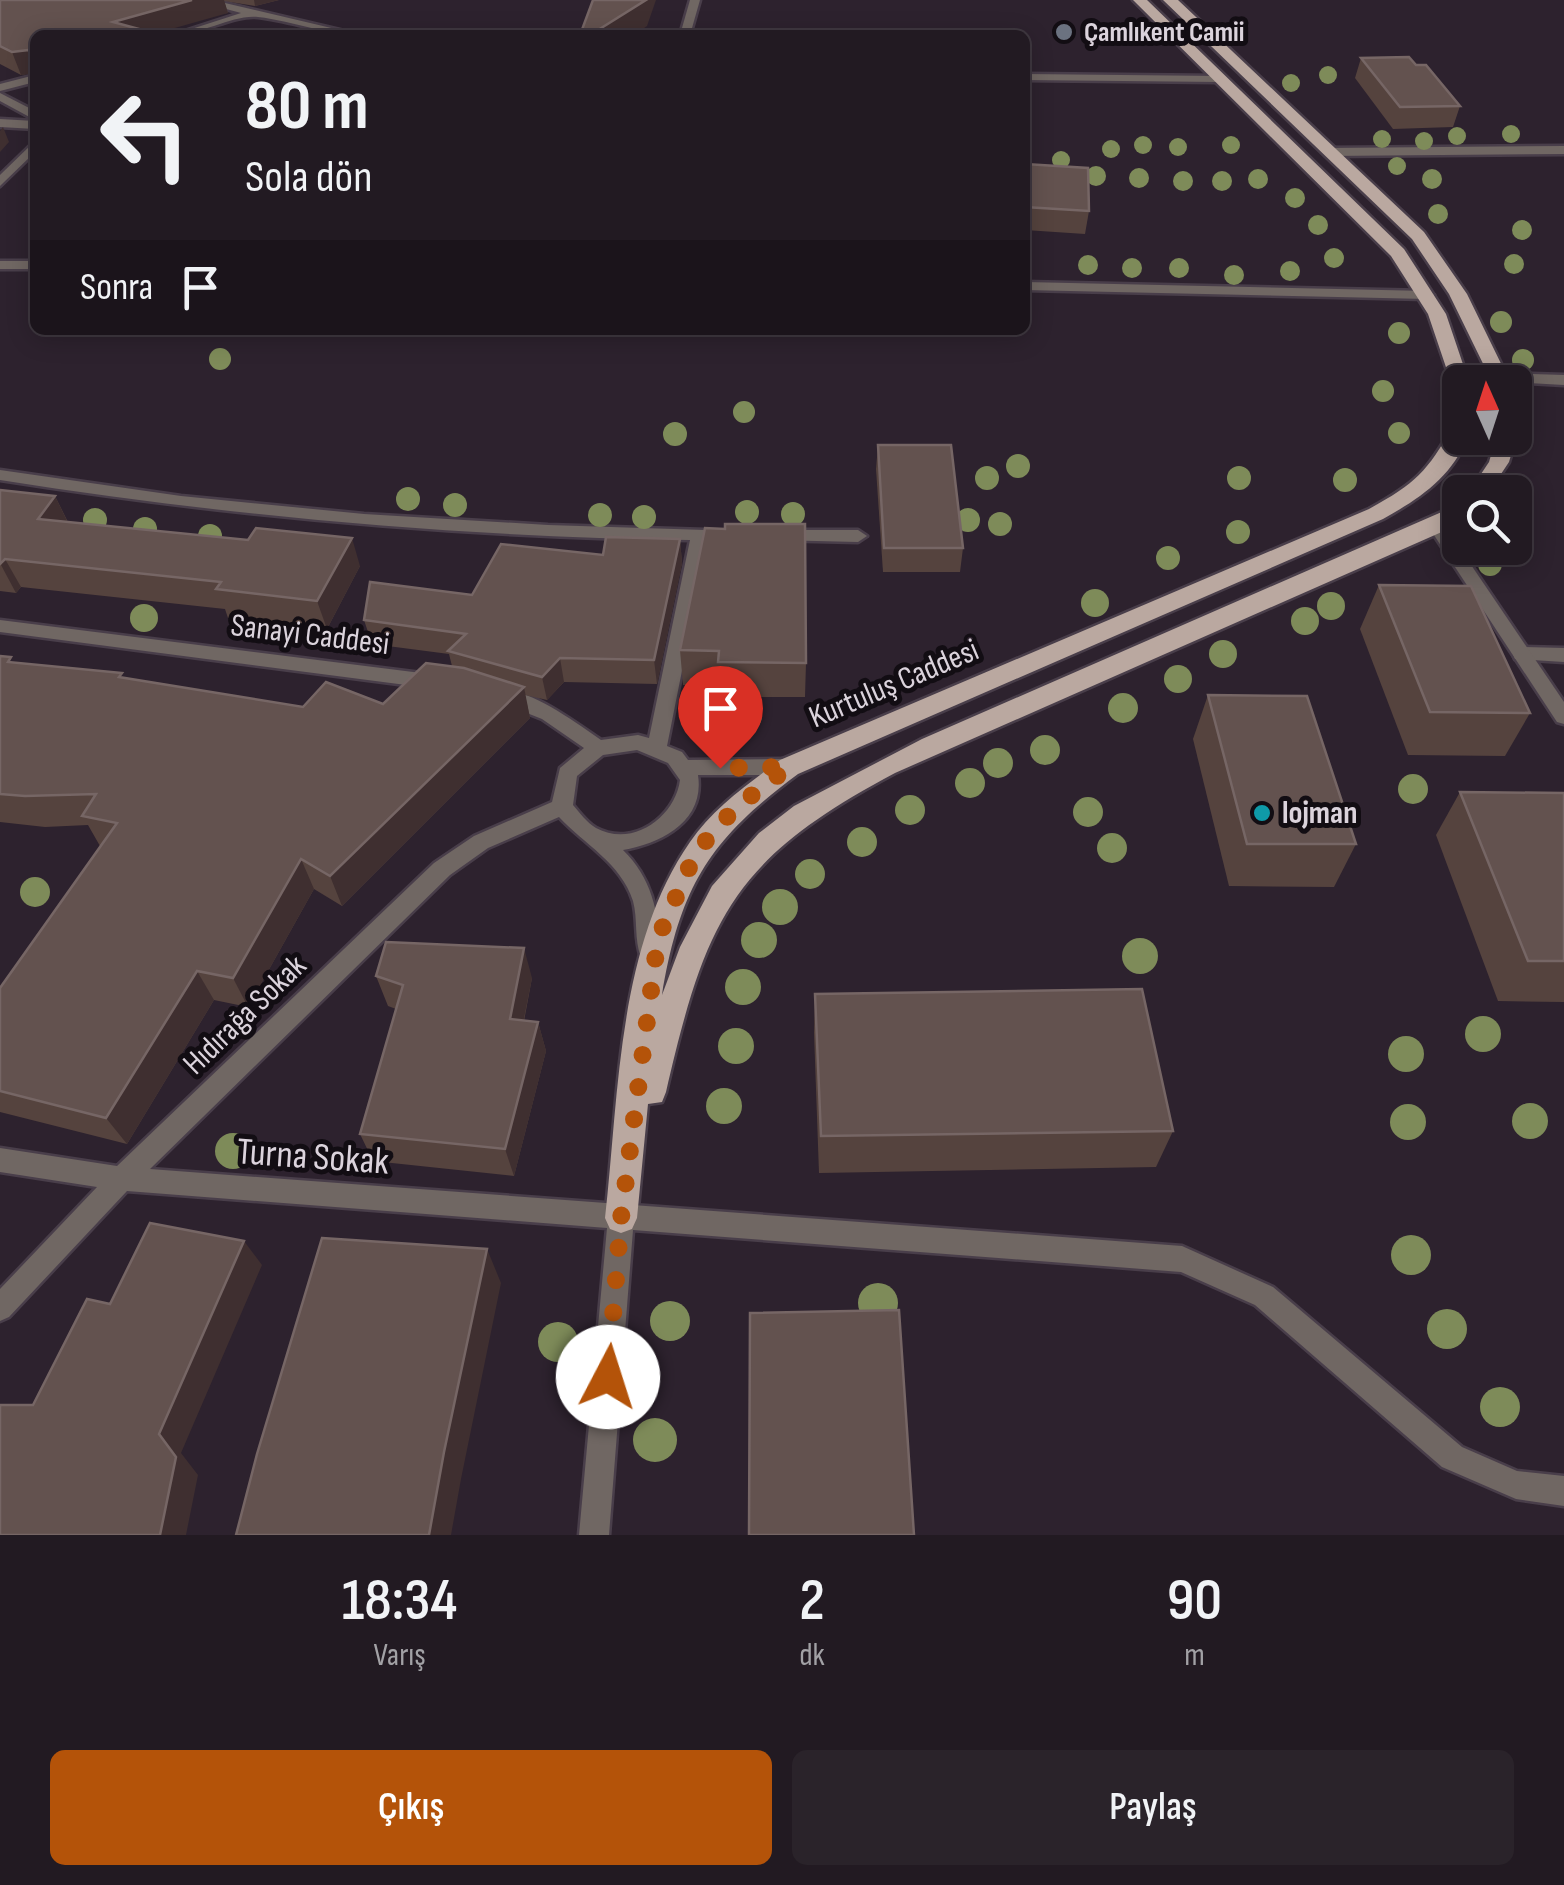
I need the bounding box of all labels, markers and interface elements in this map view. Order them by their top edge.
place label: Çamlıkent Camii [1084,16,1244,49]
marker: Çamlıkent Camii [1053,21,1075,43]
text: 80 m [245,65,369,149]
icon: left [80,70,210,200]
text: Sola dön [245,150,373,205]
icon: arrive [173,260,228,315]
text: Sonra [80,265,153,310]
north arrow [1442,365,1532,455]
map controls [1442,365,1532,565]
button: search [1442,475,1532,565]
street label: Sanayi Caddesi [228,606,392,664]
street label: Kurtuluş Caddesi [803,631,985,737]
pin [678,666,763,769]
icon: arrive [693,681,748,736]
place label: lojman [1282,794,1357,833]
marker: lojman [1251,802,1273,824]
street label: Hıdırağa Sokak [175,947,315,1083]
street label: Turna Sokak [236,1129,391,1185]
position arrow [556,1325,660,1429]
text: 18:34 [342,1565,457,1637]
text: 2 [799,1565,825,1637]
text: 90 [1167,1565,1222,1637]
text: Varış [373,1636,426,1675]
text: dk [799,1636,825,1675]
text: m [1184,1636,1205,1675]
button: Çıkış [50,1750,772,1865]
button: Paylaş [792,1750,1514,1865]

